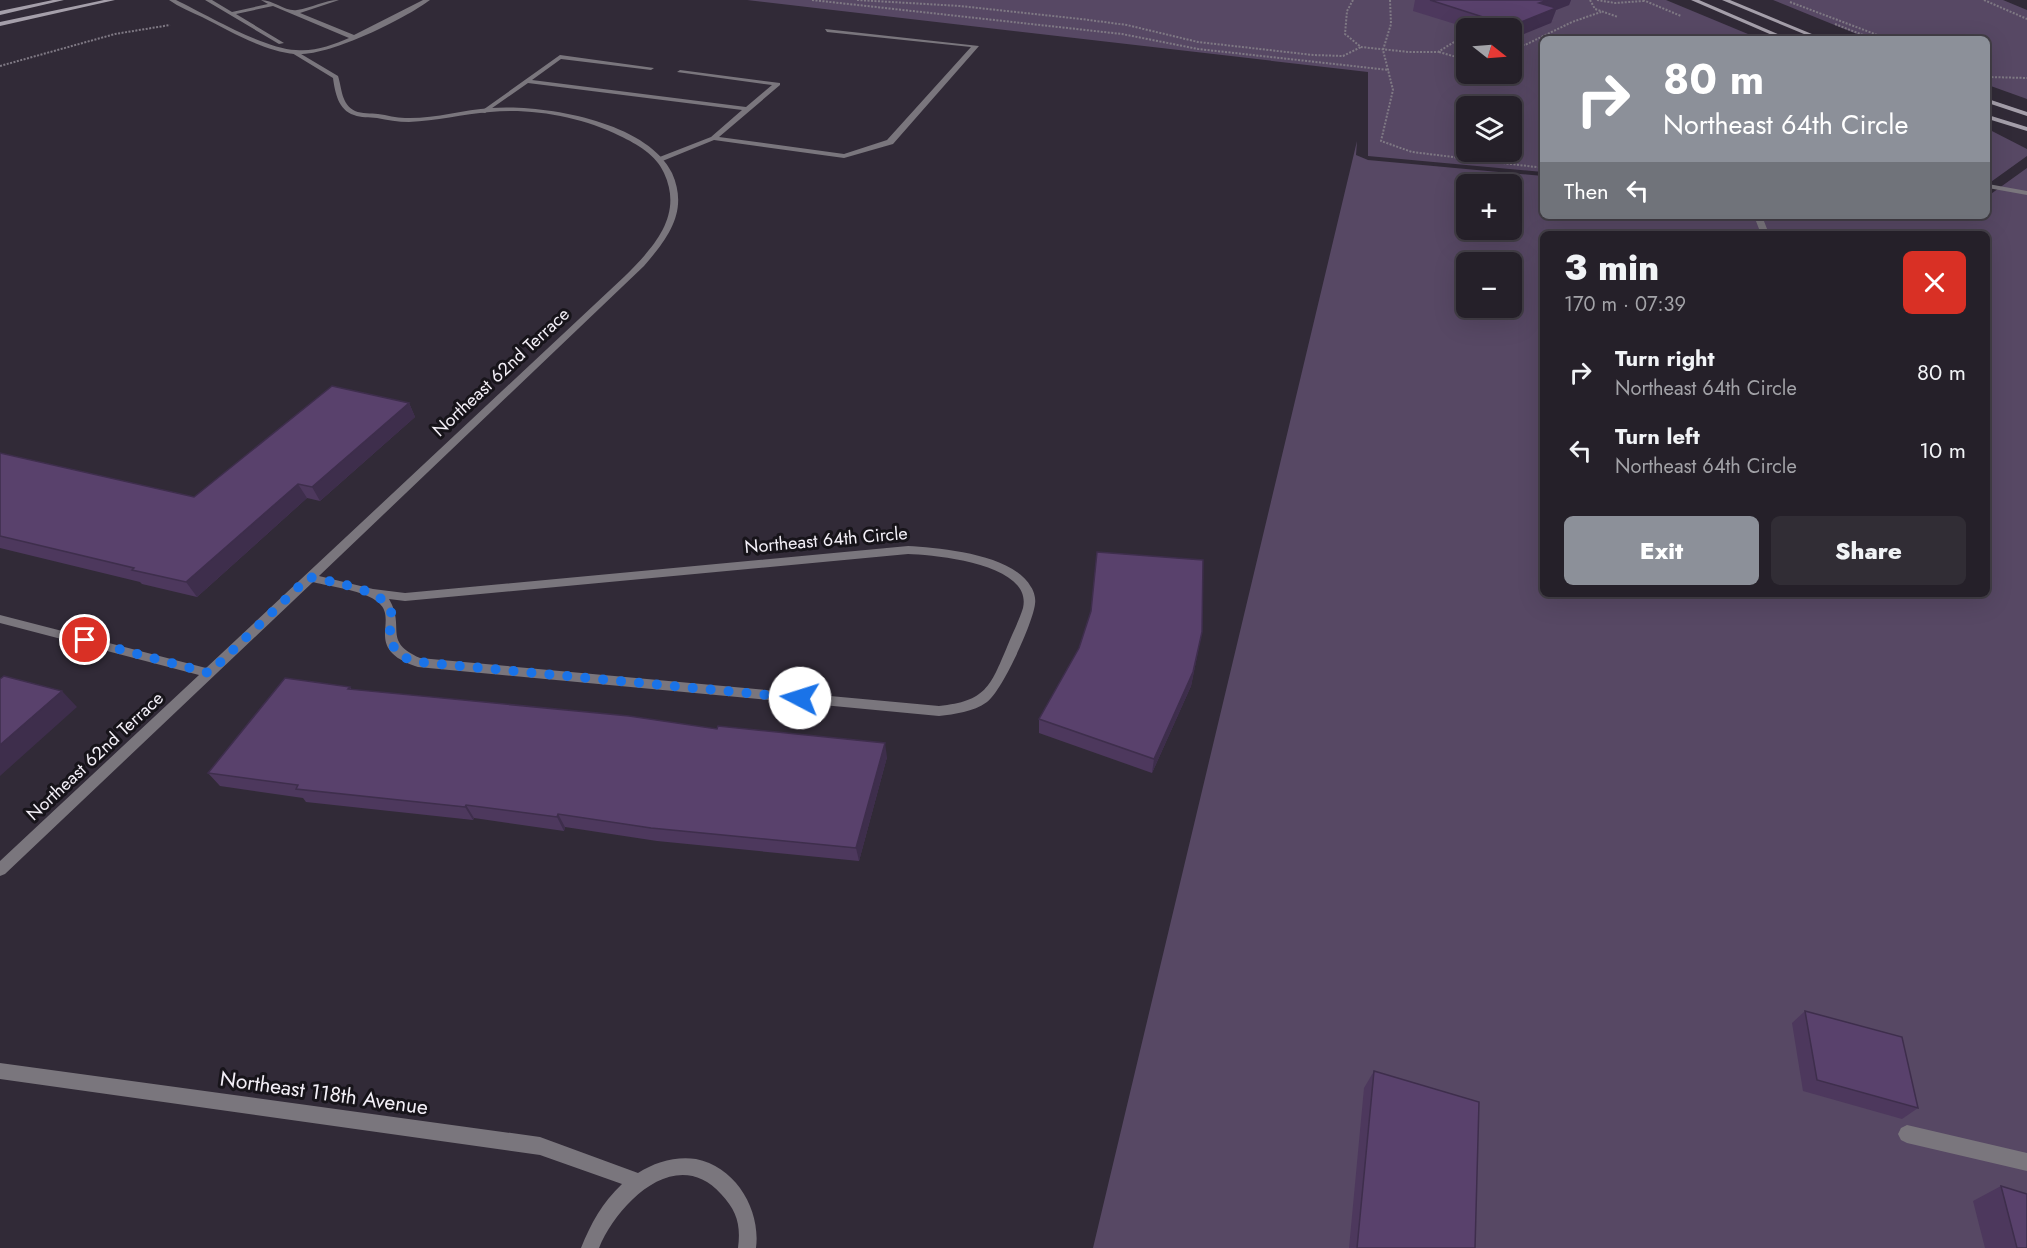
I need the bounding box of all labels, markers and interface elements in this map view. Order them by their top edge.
north arrow [1456,18,1522,84]
map controls [1456,18,1522,318]
text: 80 m [1663,49,1764,110]
icon: right [1564,60,1642,138]
button: layers [1456,96,1522,162]
text: Northeast 64th Circle [1663,105,1908,144]
button: + [1456,174,1522,240]
icon: left [1621,174,1654,207]
text: Then [1564,175,1609,207]
text: 3 min [1564,241,1659,293]
button: close [1903,251,1966,314]
button: − [1456,252,1522,318]
text: 170 m · 07:39 [1564,290,1686,319]
street label: Northeast 62nd Terrace [427,301,575,443]
text: Turn right [1615,342,1715,374]
icon: right [1564,356,1597,389]
text: 80 m [1917,356,1966,388]
text: Northeast 64th Circle [1615,374,1797,403]
text: Turn left [1615,420,1700,452]
icon: left [1564,434,1597,467]
text: 10 m [1919,434,1966,466]
text: Northeast 64th Circle [1615,452,1797,481]
button: Exit [1564,516,1759,585]
button: Share [1771,516,1966,585]
street label: Northeast 64th Circle [743,520,909,560]
pin [59,614,110,665]
icon: arrive [68,623,101,656]
position arrow [768,666,832,730]
street label: Northeast 62nd Terrace [21,685,169,827]
street label: Northeast 118th Avenue [218,1064,430,1122]

